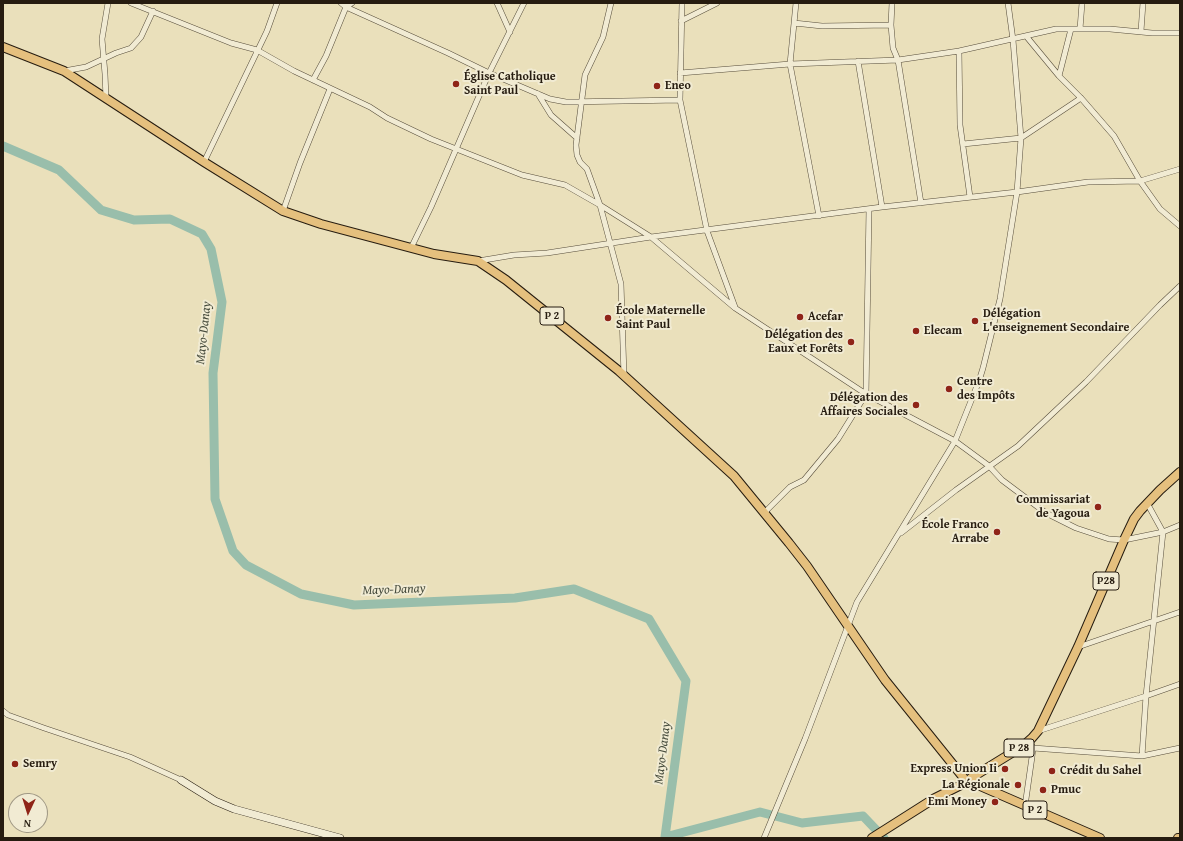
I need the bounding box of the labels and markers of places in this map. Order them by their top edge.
place label: Église Catholique Saint Paul [464,70,556,98]
marker: Église Catholique Saint Paul [451,79,461,89]
place label: Eneo [665,79,691,93]
marker: Eneo [652,81,662,91]
place label: École Maternelle Saint Paul [616,304,705,332]
place label: Délégation L'enseignement Secondaire [983,307,1129,335]
place label: Acefar [808,310,843,324]
marker: Acefar [795,312,805,322]
marker: École Maternelle Saint Paul [603,313,613,323]
marker: Délégation L'enseignement Secondaire [970,316,980,326]
place label: Elecam [924,324,962,338]
marker: Elecam [911,326,921,336]
place label: Délégation des Eaux et Forêts [765,328,843,356]
marker: Délégation des Eaux et Forêts [846,337,856,347]
place label: Centre des Impôts [957,375,1015,403]
marker: Centre des Impôts [944,384,954,394]
place label: Délégation des Affaires Sociales [820,391,908,419]
marker: Délégation des Affaires Sociales [911,400,921,410]
place label: Commissariat de Yagoua [1016,493,1090,521]
marker: Commissariat de Yagoua [1093,502,1103,512]
place label: École Franco Arrabe [922,518,989,546]
marker: École Franco Arrabe [992,527,1002,537]
place label: Semry [23,757,57,771]
marker: Semry [10,759,20,769]
place label: Express Union Ii [910,762,997,776]
marker: Express Union Ii [1000,764,1010,774]
place label: Crédit du Sahel [1060,764,1142,778]
marker: Crédit du Sahel [1047,766,1057,776]
place label: La Régionale [942,778,1010,792]
marker: La Régionale [1013,780,1023,790]
place label: Pmuc [1051,783,1081,797]
marker: Pmuc [1038,785,1048,795]
place label: Emi Money [928,795,987,809]
marker: Emi Money [990,797,1000,807]

